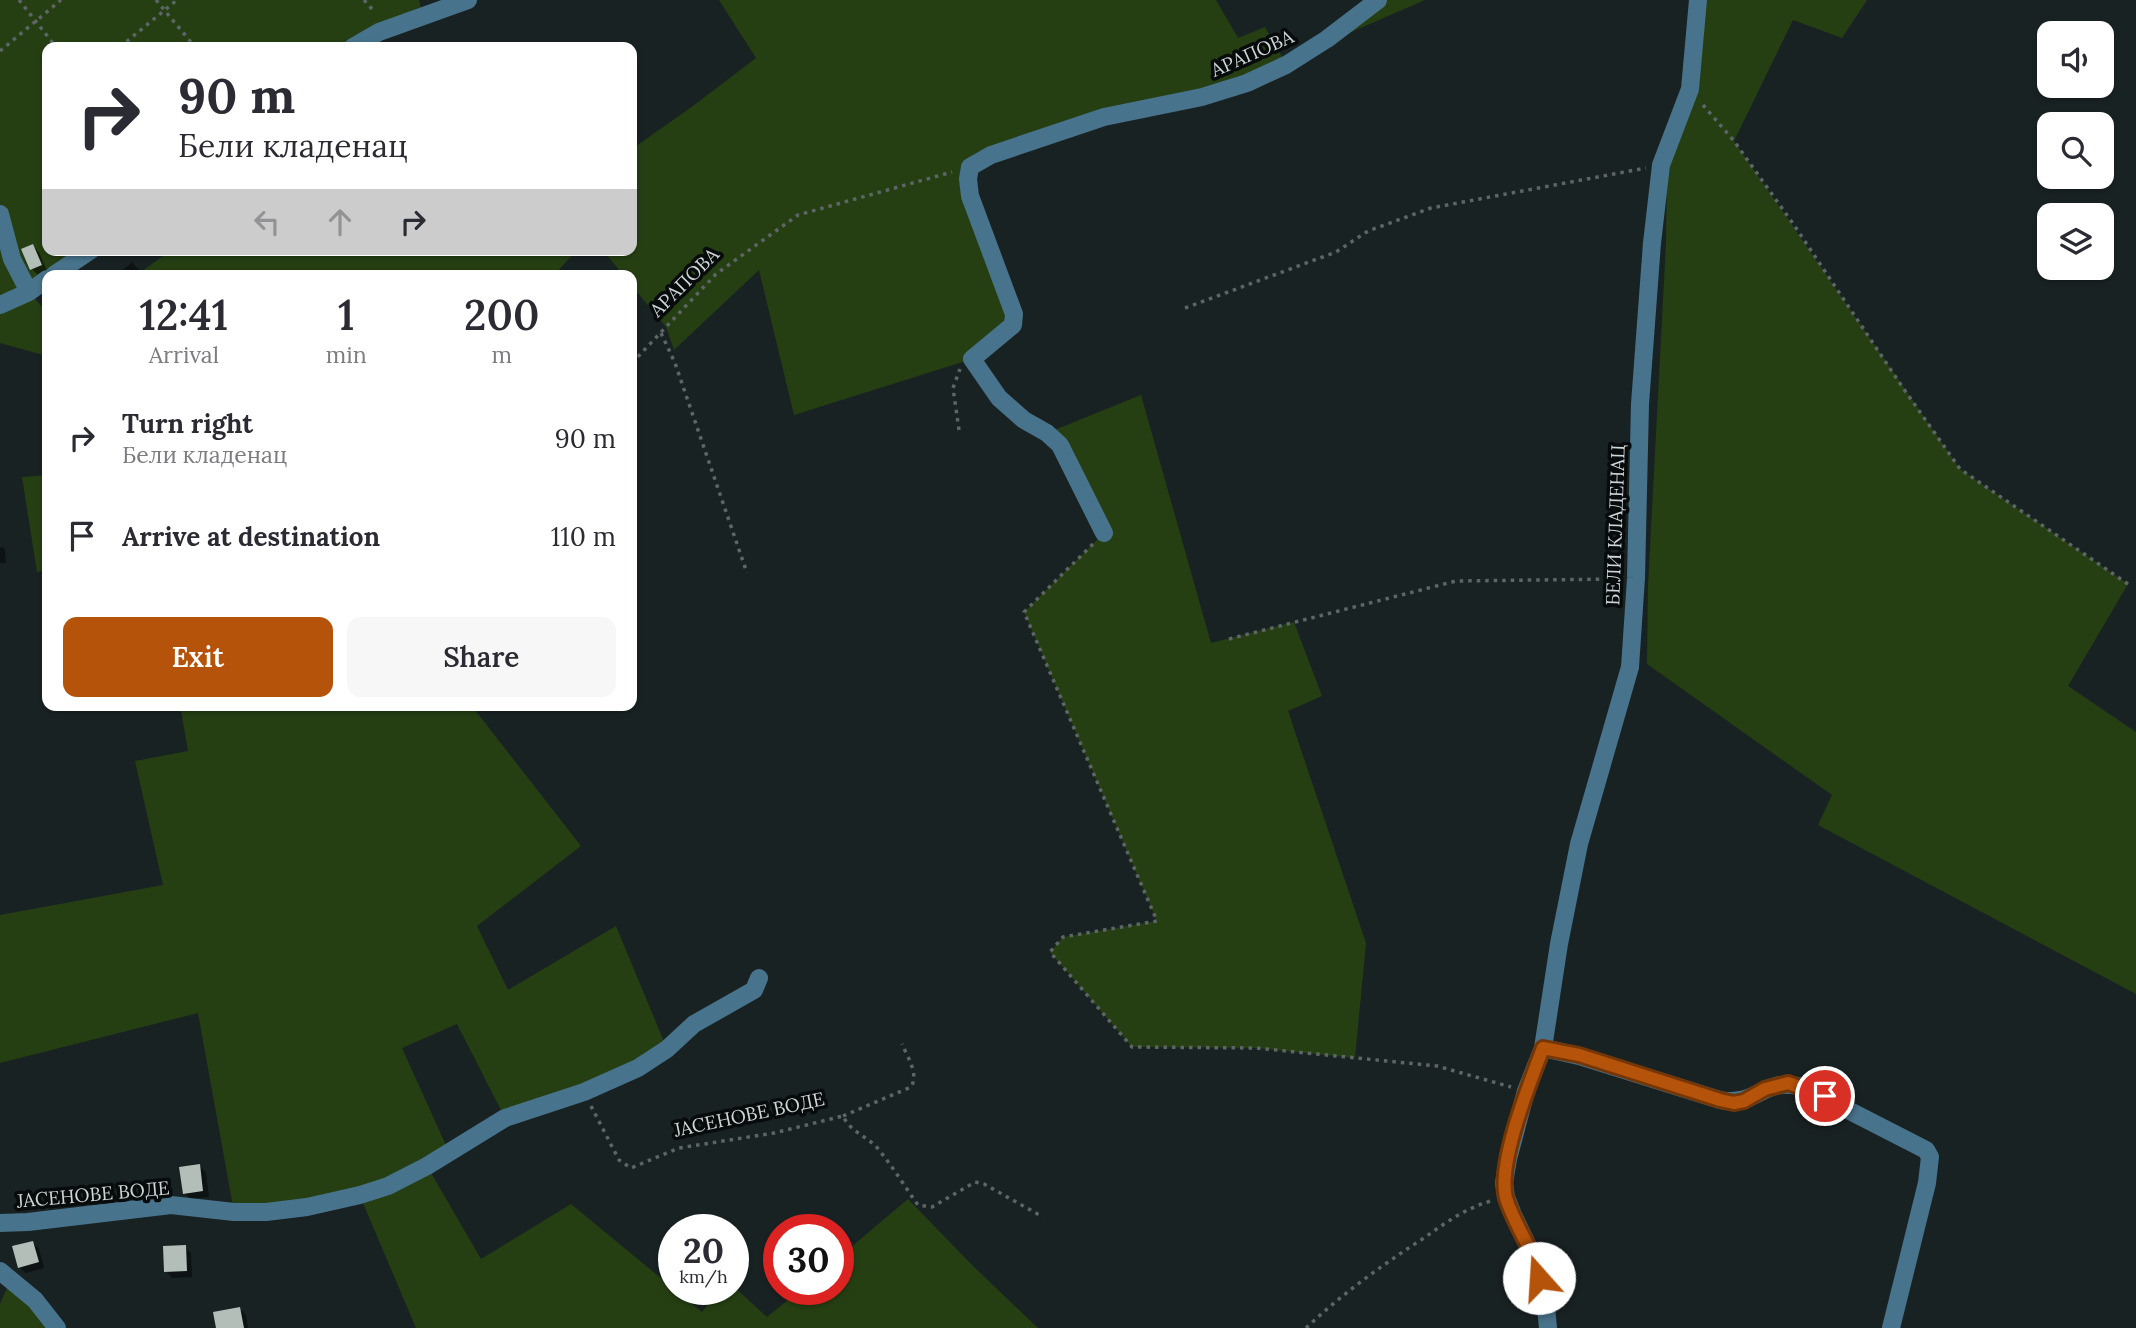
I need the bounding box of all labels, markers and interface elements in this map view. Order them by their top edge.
map controls [2037,21,2114,280]
button: sound [2037,21,2114,98]
street label: АРАПОВА [1206,24,1298,82]
text: 90 m [178,64,295,126]
icon: right [63,70,154,161]
button: search [2037,112,2114,189]
text: Бели кладенац [178,125,408,166]
icon: left [248,203,286,241]
icon: ahead [321,203,359,241]
icon: right [394,203,432,241]
button: layers [2037,203,2114,280]
street label: АРАПОВА [644,242,724,322]
text: 12:41 [139,288,228,342]
text: 1 [338,288,354,342]
text: 200 [464,288,540,342]
text: Arrival [149,340,219,369]
text: min [326,340,367,369]
text: m [492,340,512,369]
text: Turn right [122,407,253,440]
icon: right [63,419,101,457]
text: 90 m [555,422,616,455]
text: Бели кладенац [122,440,287,469]
street label: БЕЛИ КЛАДЕНАЦ [1600,444,1630,606]
icon: arrive [63,517,101,555]
text: Arrive at destination [122,520,380,553]
text: 110 m [551,520,616,553]
button: Exit [63,617,333,697]
button: Share [347,617,616,697]
pin [1795,1066,1855,1126]
icon: arrive [1806,1077,1844,1115]
street label: ЈАСЕНОВЕ ВОДЕ [670,1086,827,1142]
street label: ЈАСЕНОВЕ ВОДЕ [15,1175,170,1213]
speed limit sign: 30 [763,1214,854,1305]
text: 20 [683,1228,724,1273]
position arrow [1502,1241,1576,1315]
text: km/h [679,1265,728,1288]

